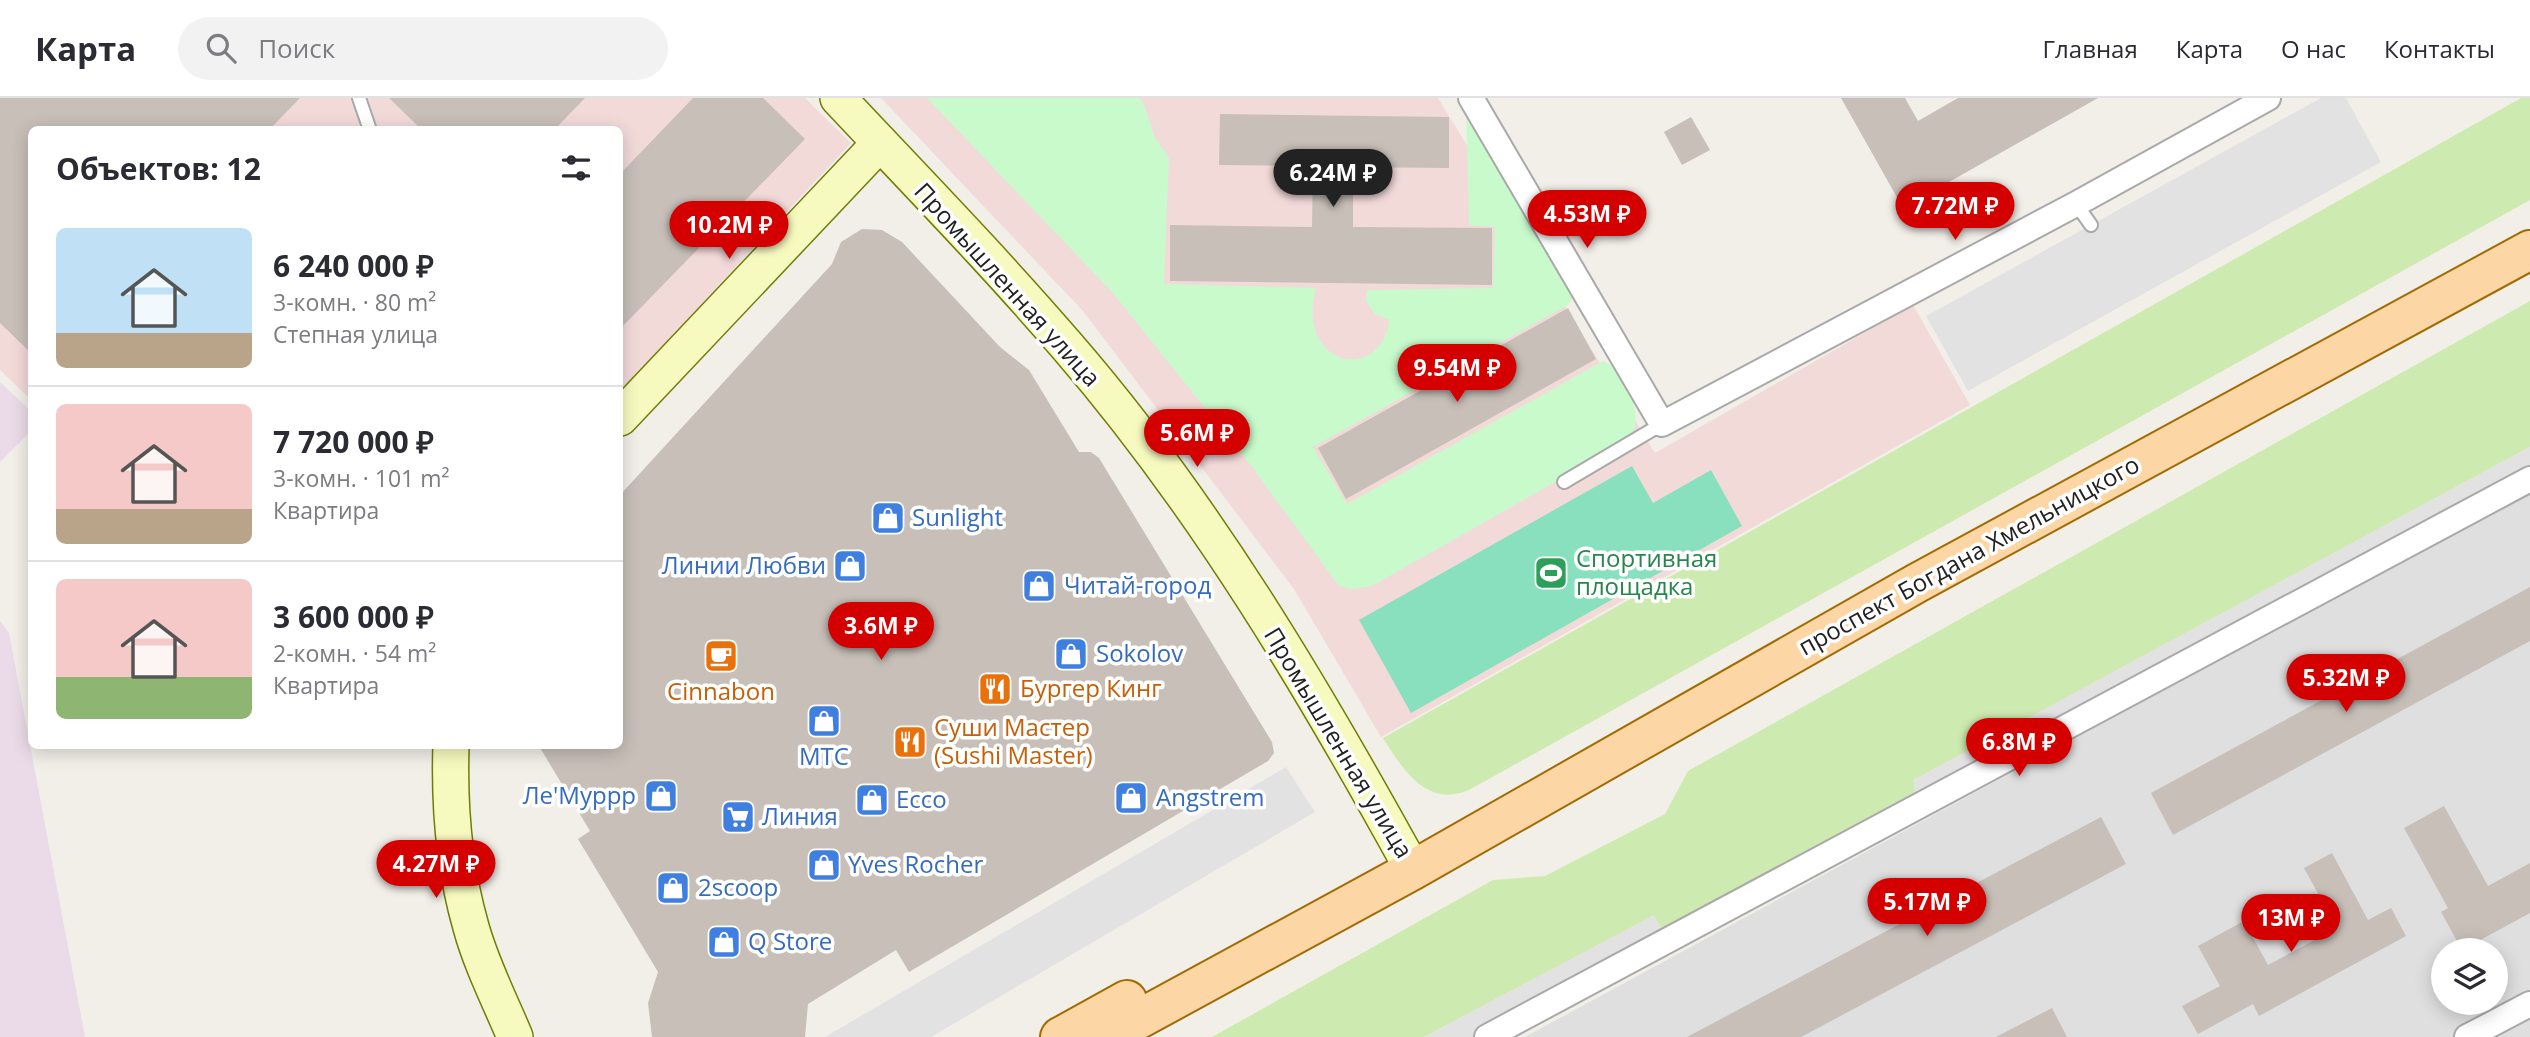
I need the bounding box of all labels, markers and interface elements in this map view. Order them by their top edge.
search box [178,17,668,80]
text: Карта [35,26,136,71]
icon: search [202,29,240,67]
text: Поиск [258,30,335,66]
text: Главная [2043,32,2138,65]
text: Карта [2176,32,2243,65]
text: О нас [2281,32,2346,65]
text: Контакты [2384,32,2495,65]
text: Объектов: 12 [56,148,261,189]
icon: filters [557,149,595,187]
pin: 6.24M ₽ [1268,150,1398,209]
text: 6.24M ₽ [1289,156,1377,188]
street label: Промышленная улица [908,175,1109,393]
pin: 7.72M ₽ [1890,183,2020,242]
text: 7.72M ₽ [1911,189,1999,221]
pin: 4.53M ₽ [1522,190,1652,250]
text: 4.53M ₽ [1543,197,1631,229]
pin: 10.2M ₽ [664,202,794,261]
text: 10.2M ₽ [685,208,773,240]
text: 6 240 000 ₽ [273,245,434,286]
icon: home [112,256,196,340]
text: 3-комн. · 80 m² [273,286,436,318]
text: Степная улица [273,318,438,350]
pin: 9.54M ₽ [1392,344,1522,404]
text: 9.54M ₽ [1413,351,1501,383]
pin: 5.6M ₽ [1140,410,1254,469]
text: 5.6M ₽ [1160,416,1234,448]
text: 7 720 000 ₽ [273,421,434,462]
icon: home [112,432,196,516]
street label: проспект Богдана Хмельницкого [1792,447,2145,662]
text: 3-комн. · 101 m² [273,462,449,494]
text: Квартира [273,494,379,526]
shop icon: Sunlight [869,499,907,537]
place label: Sunlight [912,500,1003,533]
place label: Спортивная площадка [1576,541,1717,602]
shop icon: Линии Любви [831,547,869,585]
place label: Линии Любви [662,548,826,581]
sports icon: Спортивная площадка [1532,554,1570,592]
shop icon: Читай-город [1020,567,1058,605]
place label: Читай-город [1064,568,1211,601]
text: 3 600 000 ₽ [273,596,434,637]
pin: 3.6M ₽ [824,602,938,662]
icon: home [112,607,196,691]
text: 3.6M ₽ [844,609,918,641]
street label: Промышленная улица [1257,621,1421,864]
shop icon: Sokolov [1052,635,1090,673]
place label: Sokolov [1096,636,1183,669]
text: 2-комн. · 54 m² [273,637,436,669]
cafe icon: Cinnabon [702,637,740,675]
pin: 5.32M ₽ [2281,654,2411,714]
text: 5.32M ₽ [2302,661,2390,693]
text: Квартира [273,669,379,701]
restaurant icon: Бургер Кинг [976,670,1014,708]
place label: Бургер Кинг [1020,671,1162,704]
place label: Cinnabon [667,674,775,707]
shop icon: МТС [805,702,843,740]
place label: Суши Мастер (Sushi Master) [934,710,1093,771]
pin: 6.8M ₽ [1962,718,2076,778]
restaurant icon: Суши Мастер (Sushi Master) [891,723,929,761]
text: 6.8M ₽ [1982,725,2056,757]
place label: МТС [799,739,849,772]
shop icon: Ле'Муррр [642,777,680,815]
place label: Ле'Муррр [523,778,636,811]
shop icon: Angstrem [1112,779,1150,817]
place label: Angstrem [1156,780,1264,813]
shop icon: Ecco [853,781,891,819]
place label: Ecco [896,782,947,815]
supermarket icon: Линия [719,798,757,836]
place label: Линия [762,799,838,832]
pin: 4.27M ₽ [371,840,501,900]
shop icon: Yves Rocher [805,846,843,884]
text: 4.27M ₽ [392,847,480,879]
place label: Yves Rocher [848,847,983,880]
shop icon: 2scoop [654,869,692,907]
place label: 2scoop [698,870,778,903]
pin: 5.17M ₽ [1862,878,1992,938]
text: 5.17M ₽ [1883,885,1971,917]
pin: 13M ₽ [2242,894,2340,954]
text: 13M ₽ [2257,901,2325,933]
shop icon: Q Store [705,923,743,961]
place label: Q Store [748,924,832,957]
map controls [2431,938,2508,1015]
button: layers [2431,938,2508,1015]

